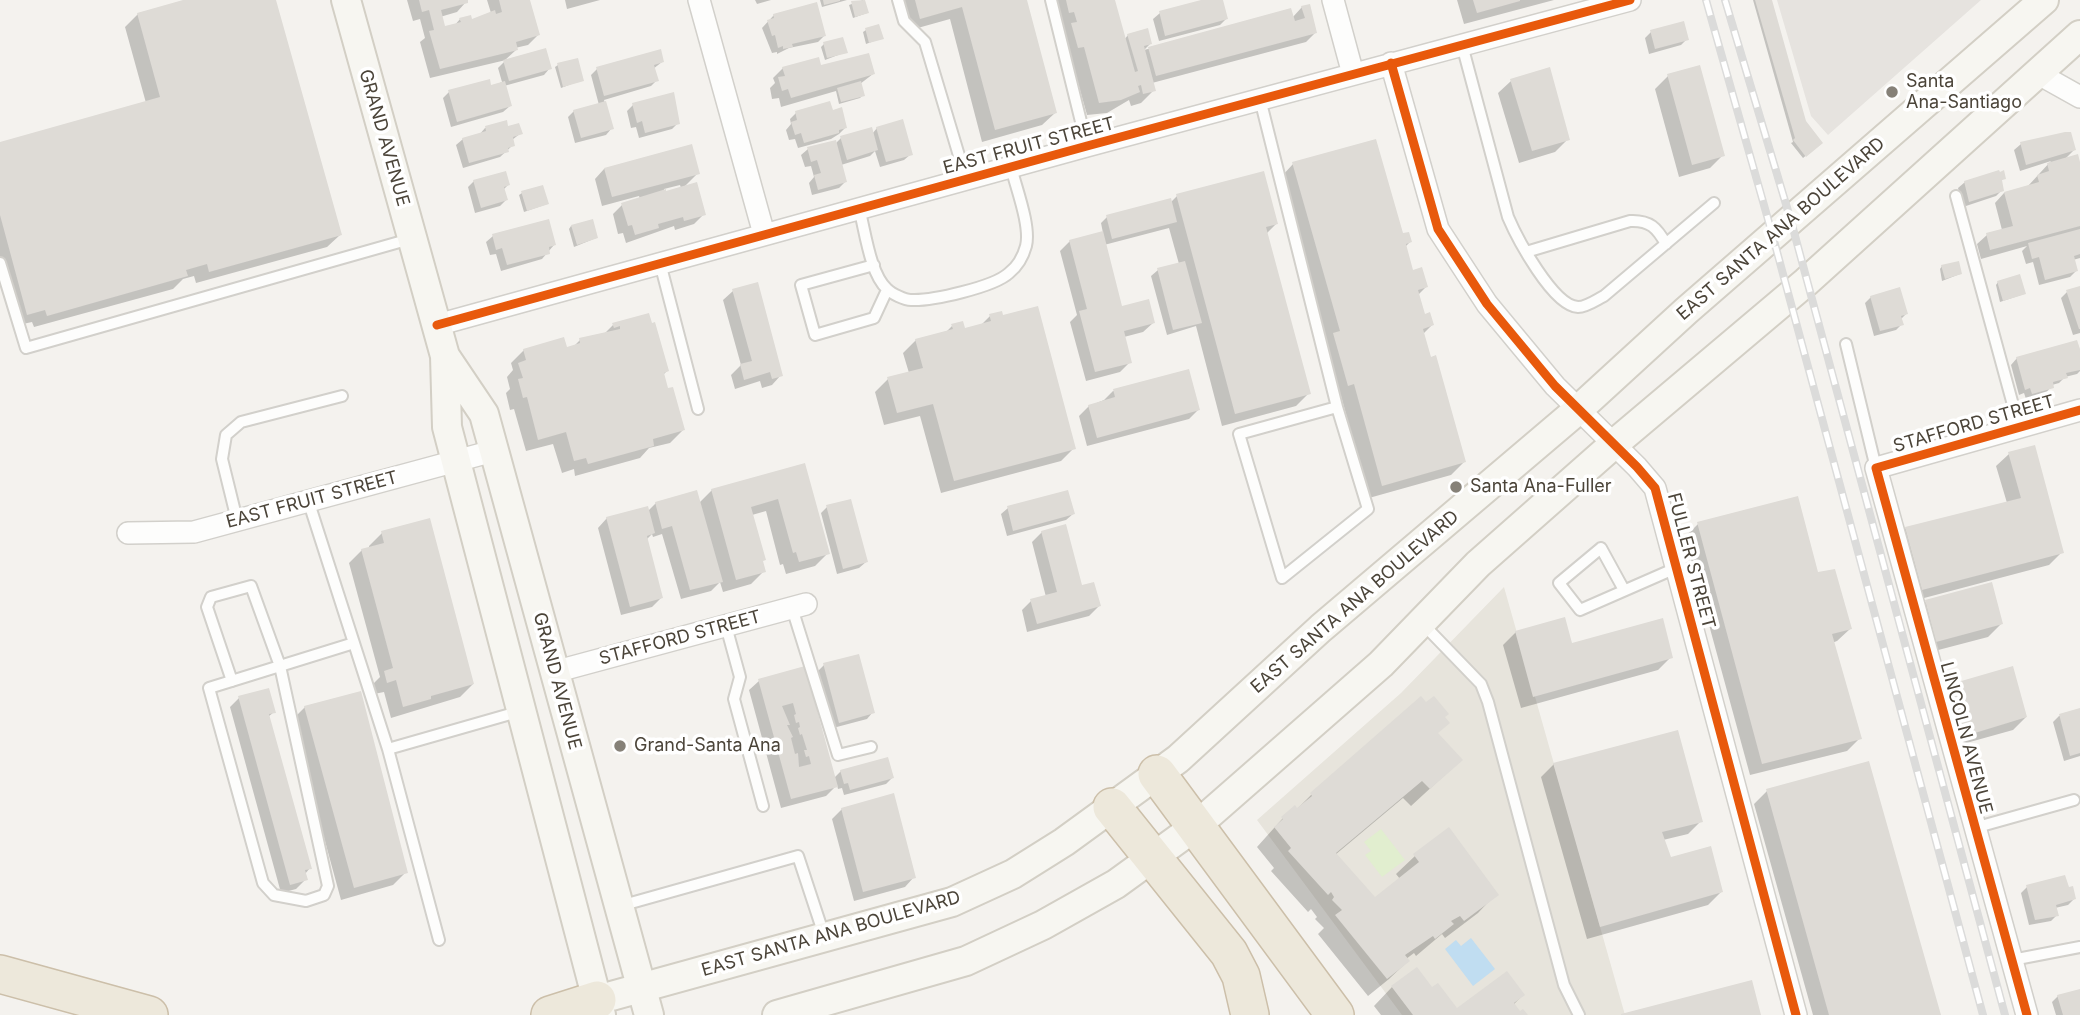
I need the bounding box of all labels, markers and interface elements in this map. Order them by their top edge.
street label: GRAND AVENUE [354,67,414,209]
place label: Santa Ana-Santiago [1906,71,2022,114]
marker: Santa Ana-Santiago [1884,84,1900,100]
street label: EAST FRUIT STREET [941,113,1117,179]
street label: EAST SANTA ANA BOULEVARD [1673,133,1889,325]
street label: STAFFORD STREET [1891,391,2057,457]
street label: EAST FRUIT STREET [224,467,400,533]
place label: Santa Ana-Fuller [1470,476,1612,498]
marker: Santa Ana-Fuller [1448,479,1464,495]
street label: FULLER STREET [1662,491,1720,631]
street label: EAST SANTA ANA BOULEVARD [1247,506,1463,698]
street label: STAFFORD STREET [597,606,763,670]
street label: GRAND AVENUE [528,610,586,752]
street label: LINCOLN AVENUE [1935,660,1997,816]
place label: Grand-Santa Ana [634,735,781,757]
marker: Grand-Santa Ana [612,738,628,754]
street label: EAST SANTA ANA BOULEVARD [699,887,963,981]

